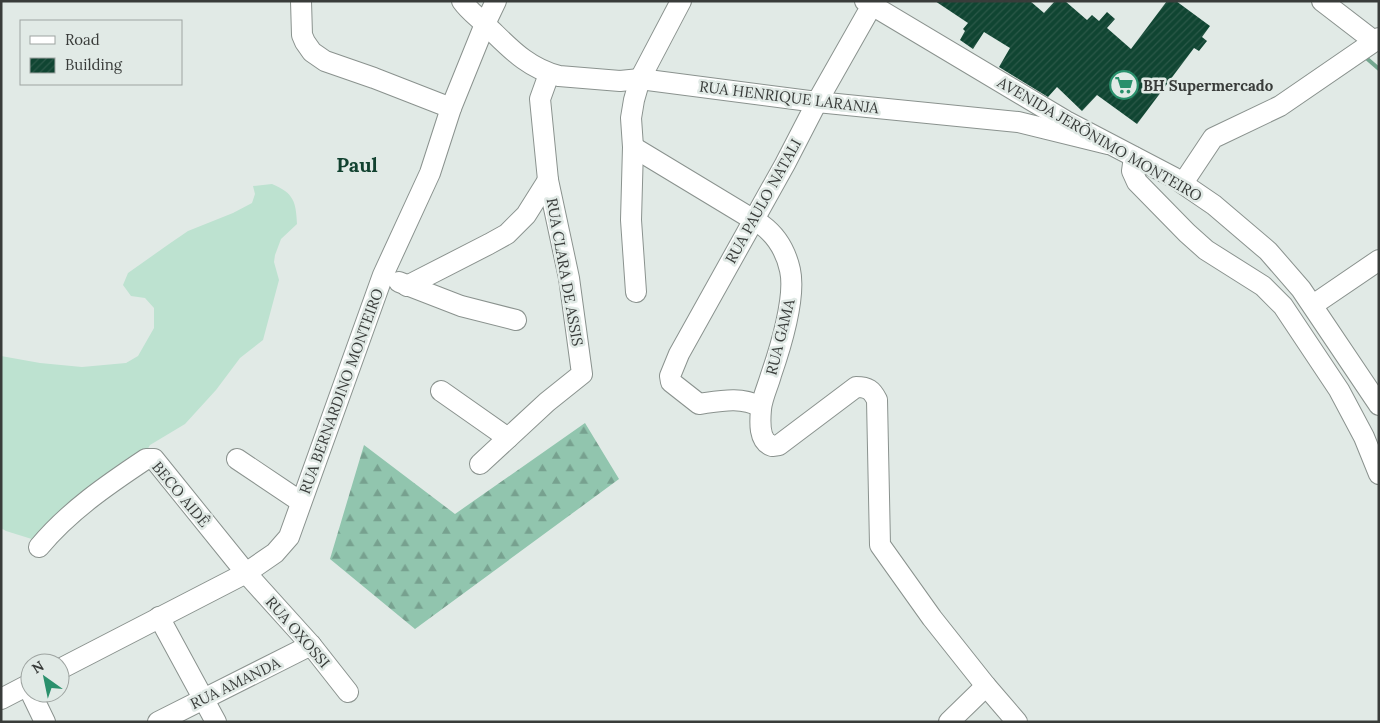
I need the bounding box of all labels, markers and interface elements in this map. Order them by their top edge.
legend [20,20,182,85]
text: Road [65,30,100,49]
text: Building [65,55,123,74]
supermarket icon: BH Supermercado [1109,70,1139,100]
street label: AVENIDA JERÔNIMO MONTEIRO [994,72,1206,206]
place label: BH Supermercado [1143,76,1274,95]
street label: RUA HENRIQUE LARANJA [698,77,880,118]
street label: RUA PAULO NATALI [721,135,805,267]
district label: Paul [336,152,378,177]
street label: RUA CLARA DE ASSIS [543,196,587,348]
street label: RUA BERNARDINO MONTEIRO [295,286,387,496]
street label: RUA GAMA [761,296,799,377]
street label: BECO AIDÊ [148,457,214,531]
street label: RUA OXOSSI [262,592,334,672]
north arrow [20,653,70,703]
street label: RUA AMANDA [187,653,284,713]
text: N [28,657,48,678]

